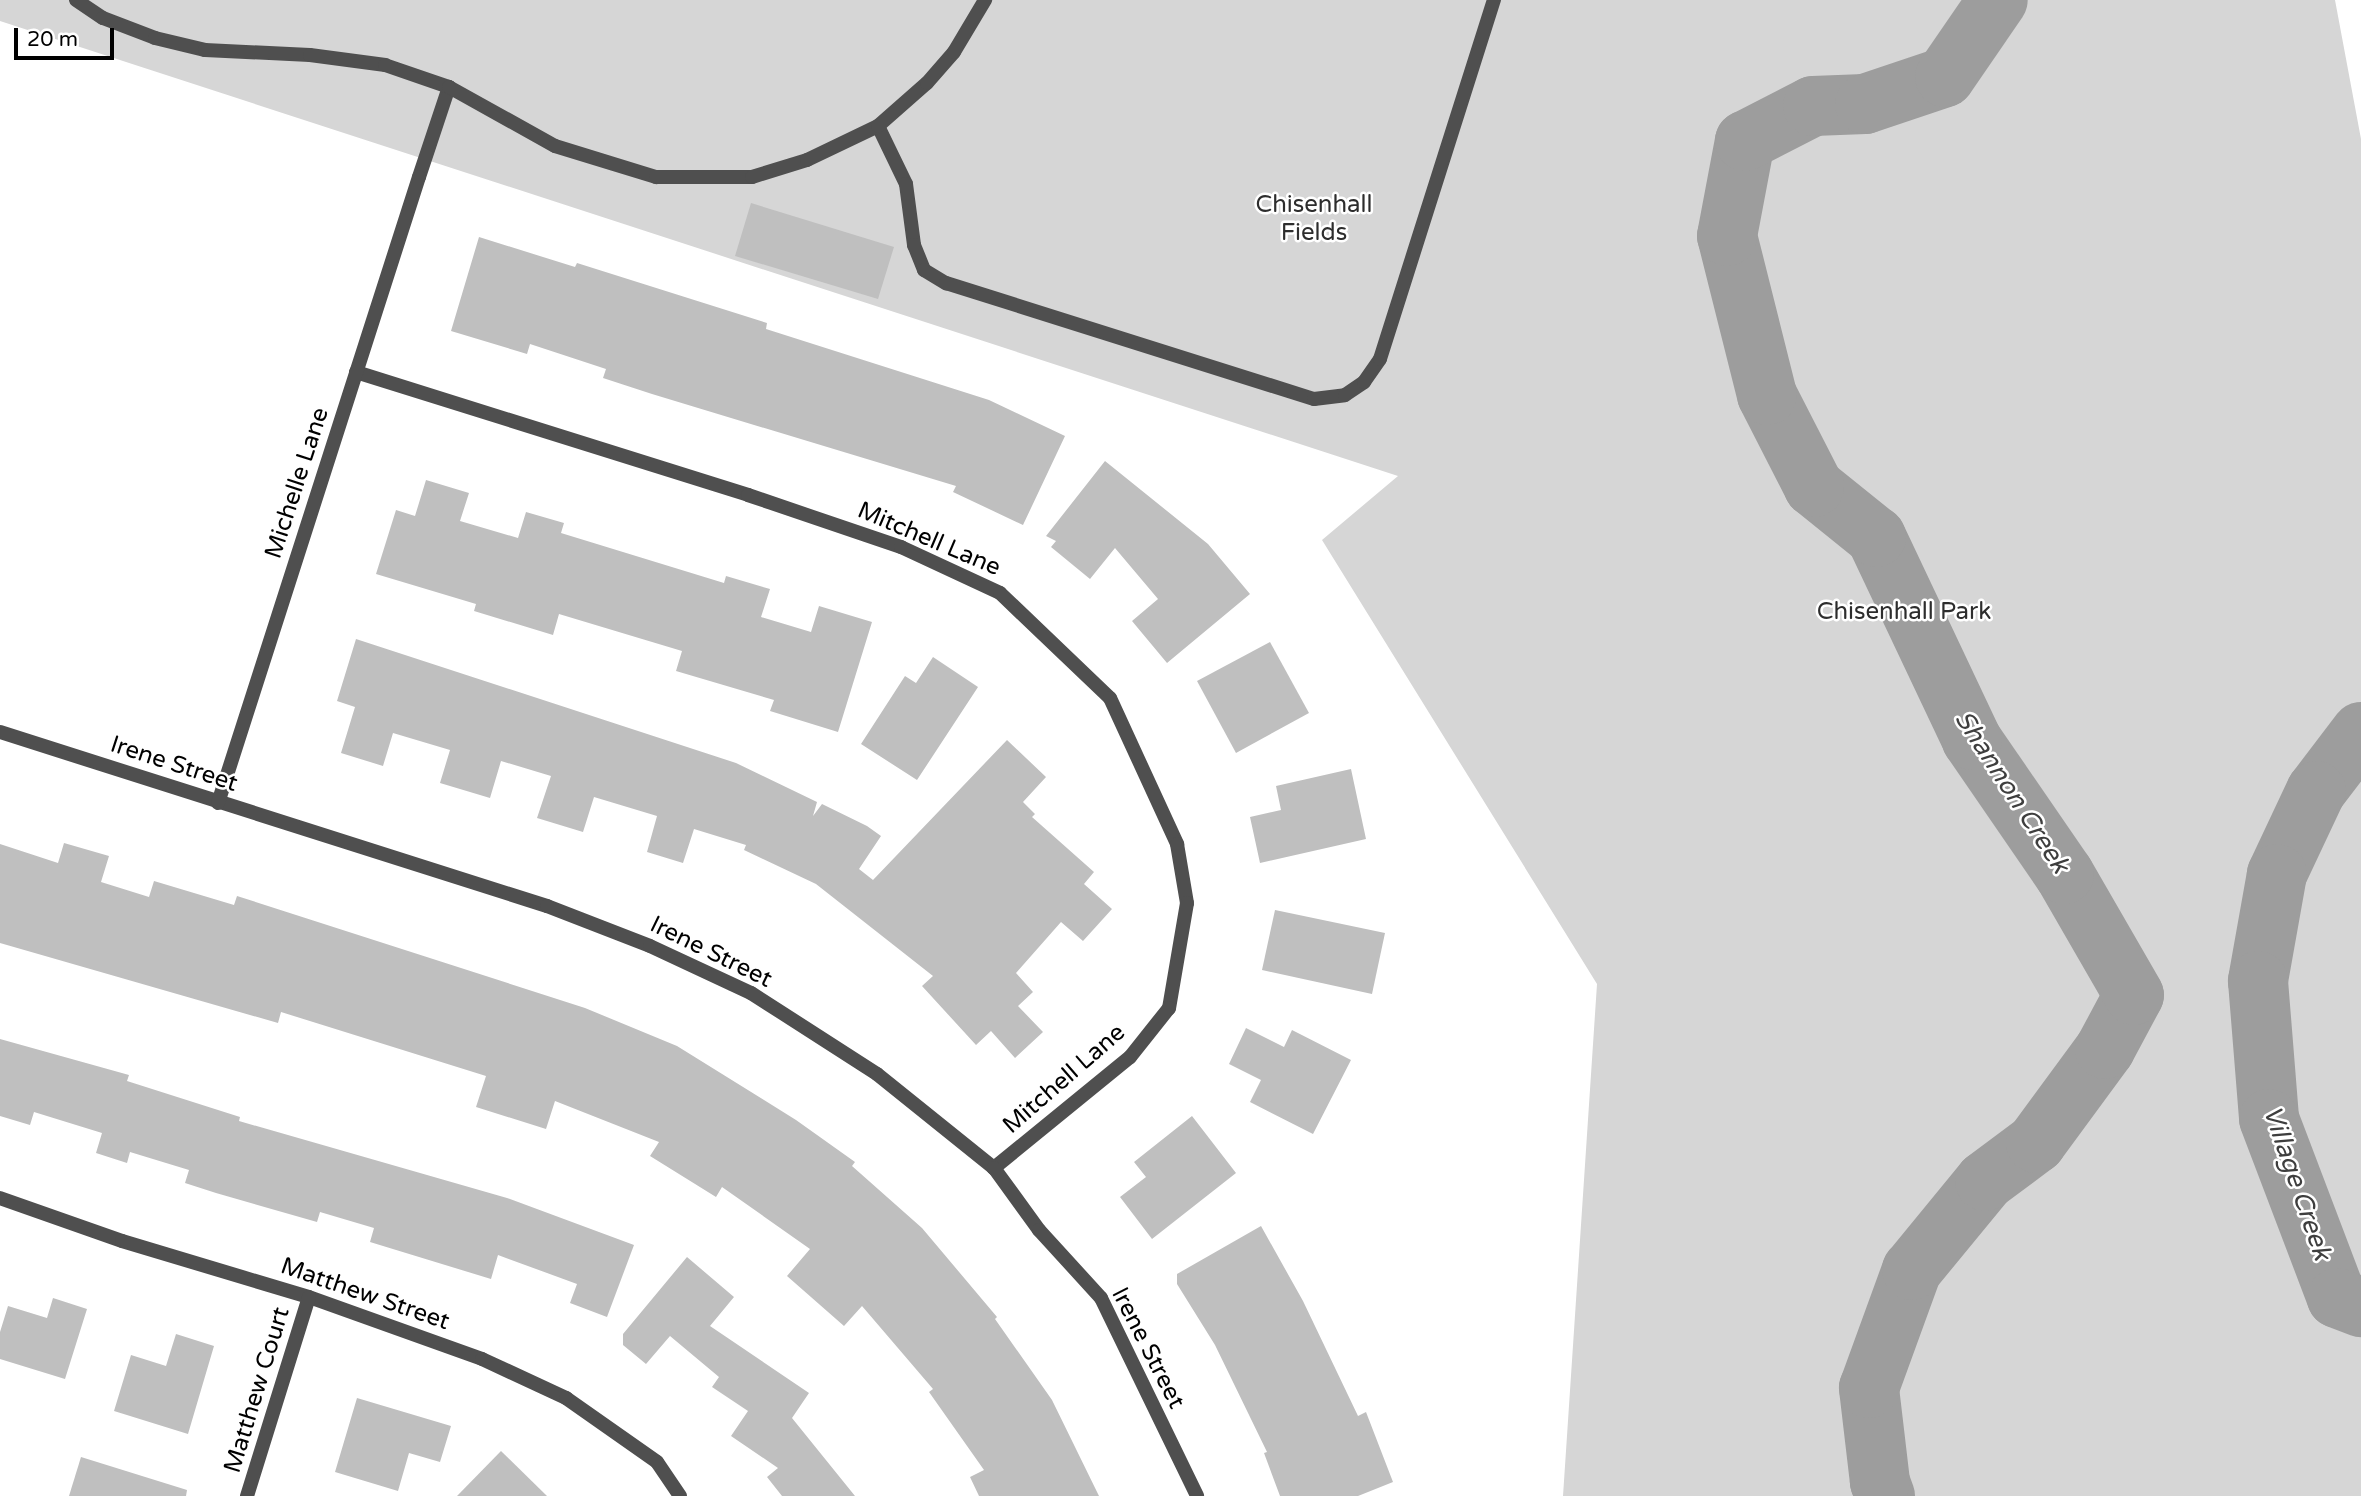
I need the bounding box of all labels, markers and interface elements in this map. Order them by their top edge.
scale bar [18,14,117,58]
text: 20 m [27,27,78,52]
park label: Chisenhall Fields [1255,191,1373,247]
street label: Michelle Lane [259,404,335,562]
street label: Mitchell Lane [853,496,1005,582]
park label: Chisenhall Park [1817,598,1991,626]
water label: Shannon Creek [1948,705,2076,879]
street label: Irene Street [107,730,241,798]
street label: Irene Street [645,910,777,994]
street label: Mitchell Lane [997,1018,1131,1140]
water label: Village Creek [2256,1102,2338,1264]
street label: Matthew Street [277,1252,453,1336]
street label: Irene Street [1105,1283,1191,1413]
street label: Matthew Court [218,1304,296,1476]

